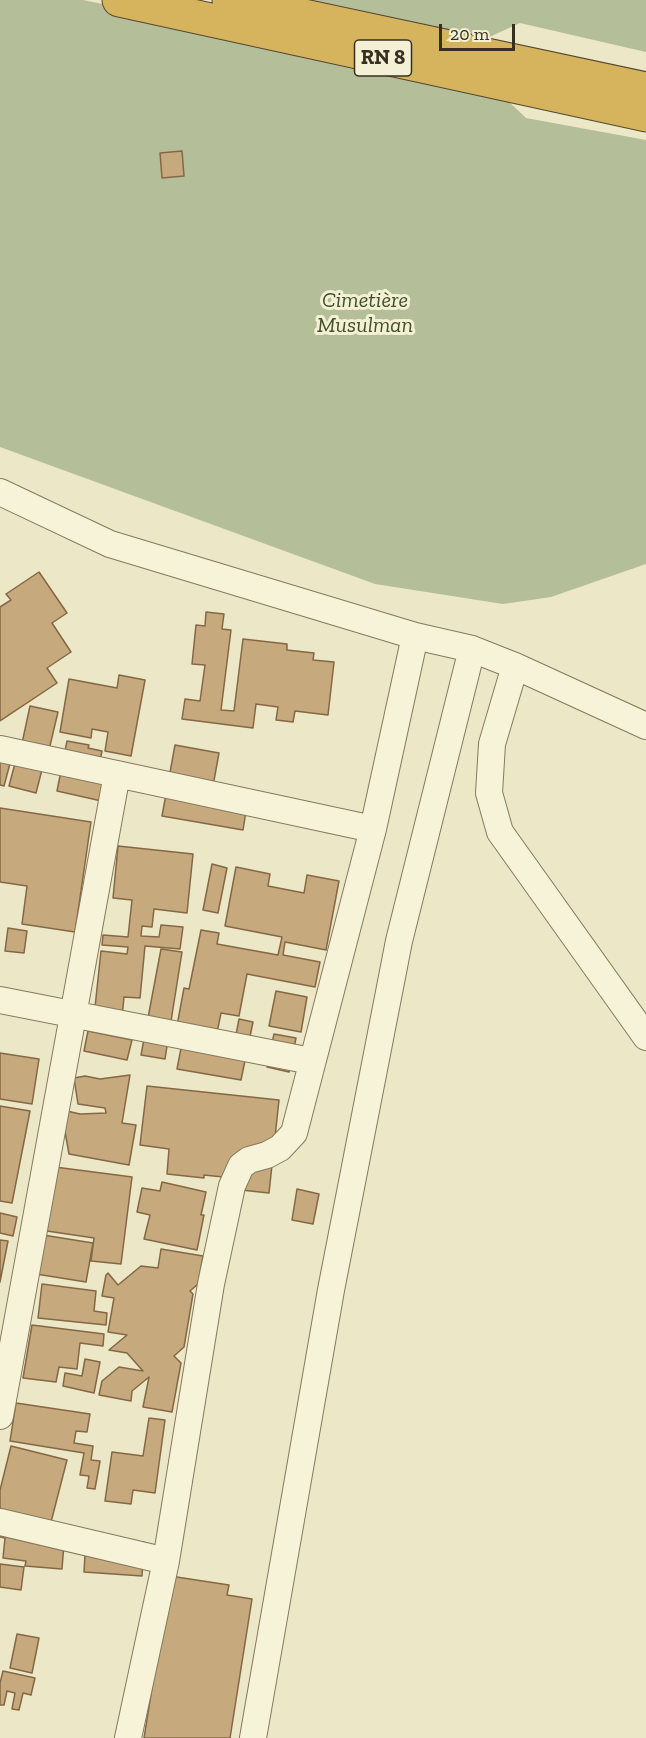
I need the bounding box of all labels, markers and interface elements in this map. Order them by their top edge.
scale bar [442,12,518,50]
text: 20 m [450,23,489,45]
road number: RN 8 [354,40,412,76]
park label: Cimetière Musulman [317,288,413,340]

